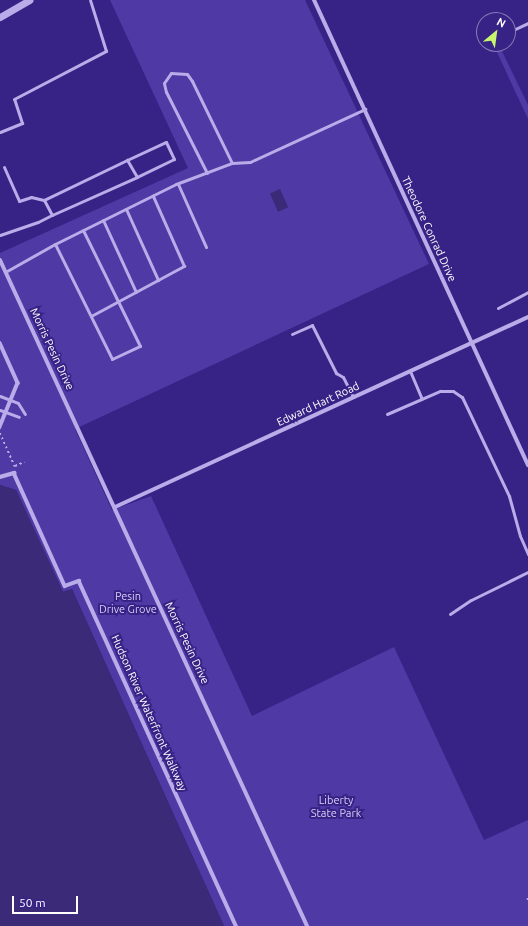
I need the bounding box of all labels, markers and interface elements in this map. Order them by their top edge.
north arrow [476,12,516,52]
text: N [495,15,508,30]
street label: Theodore Conrad Drive [399,174,459,284]
street label: Morris Pesin Drive [27,306,77,392]
street label: Edward Hart Road [275,379,361,429]
park label: Pesin Drive Grove [99,590,157,616]
street label: Morris Pesin Drive [162,600,212,686]
street label: Hudson River Waterfront Walkway [108,633,190,793]
park label: Liberty State Park [311,794,361,820]
scale bar [14,888,80,914]
text: 50 m [19,896,46,909]

